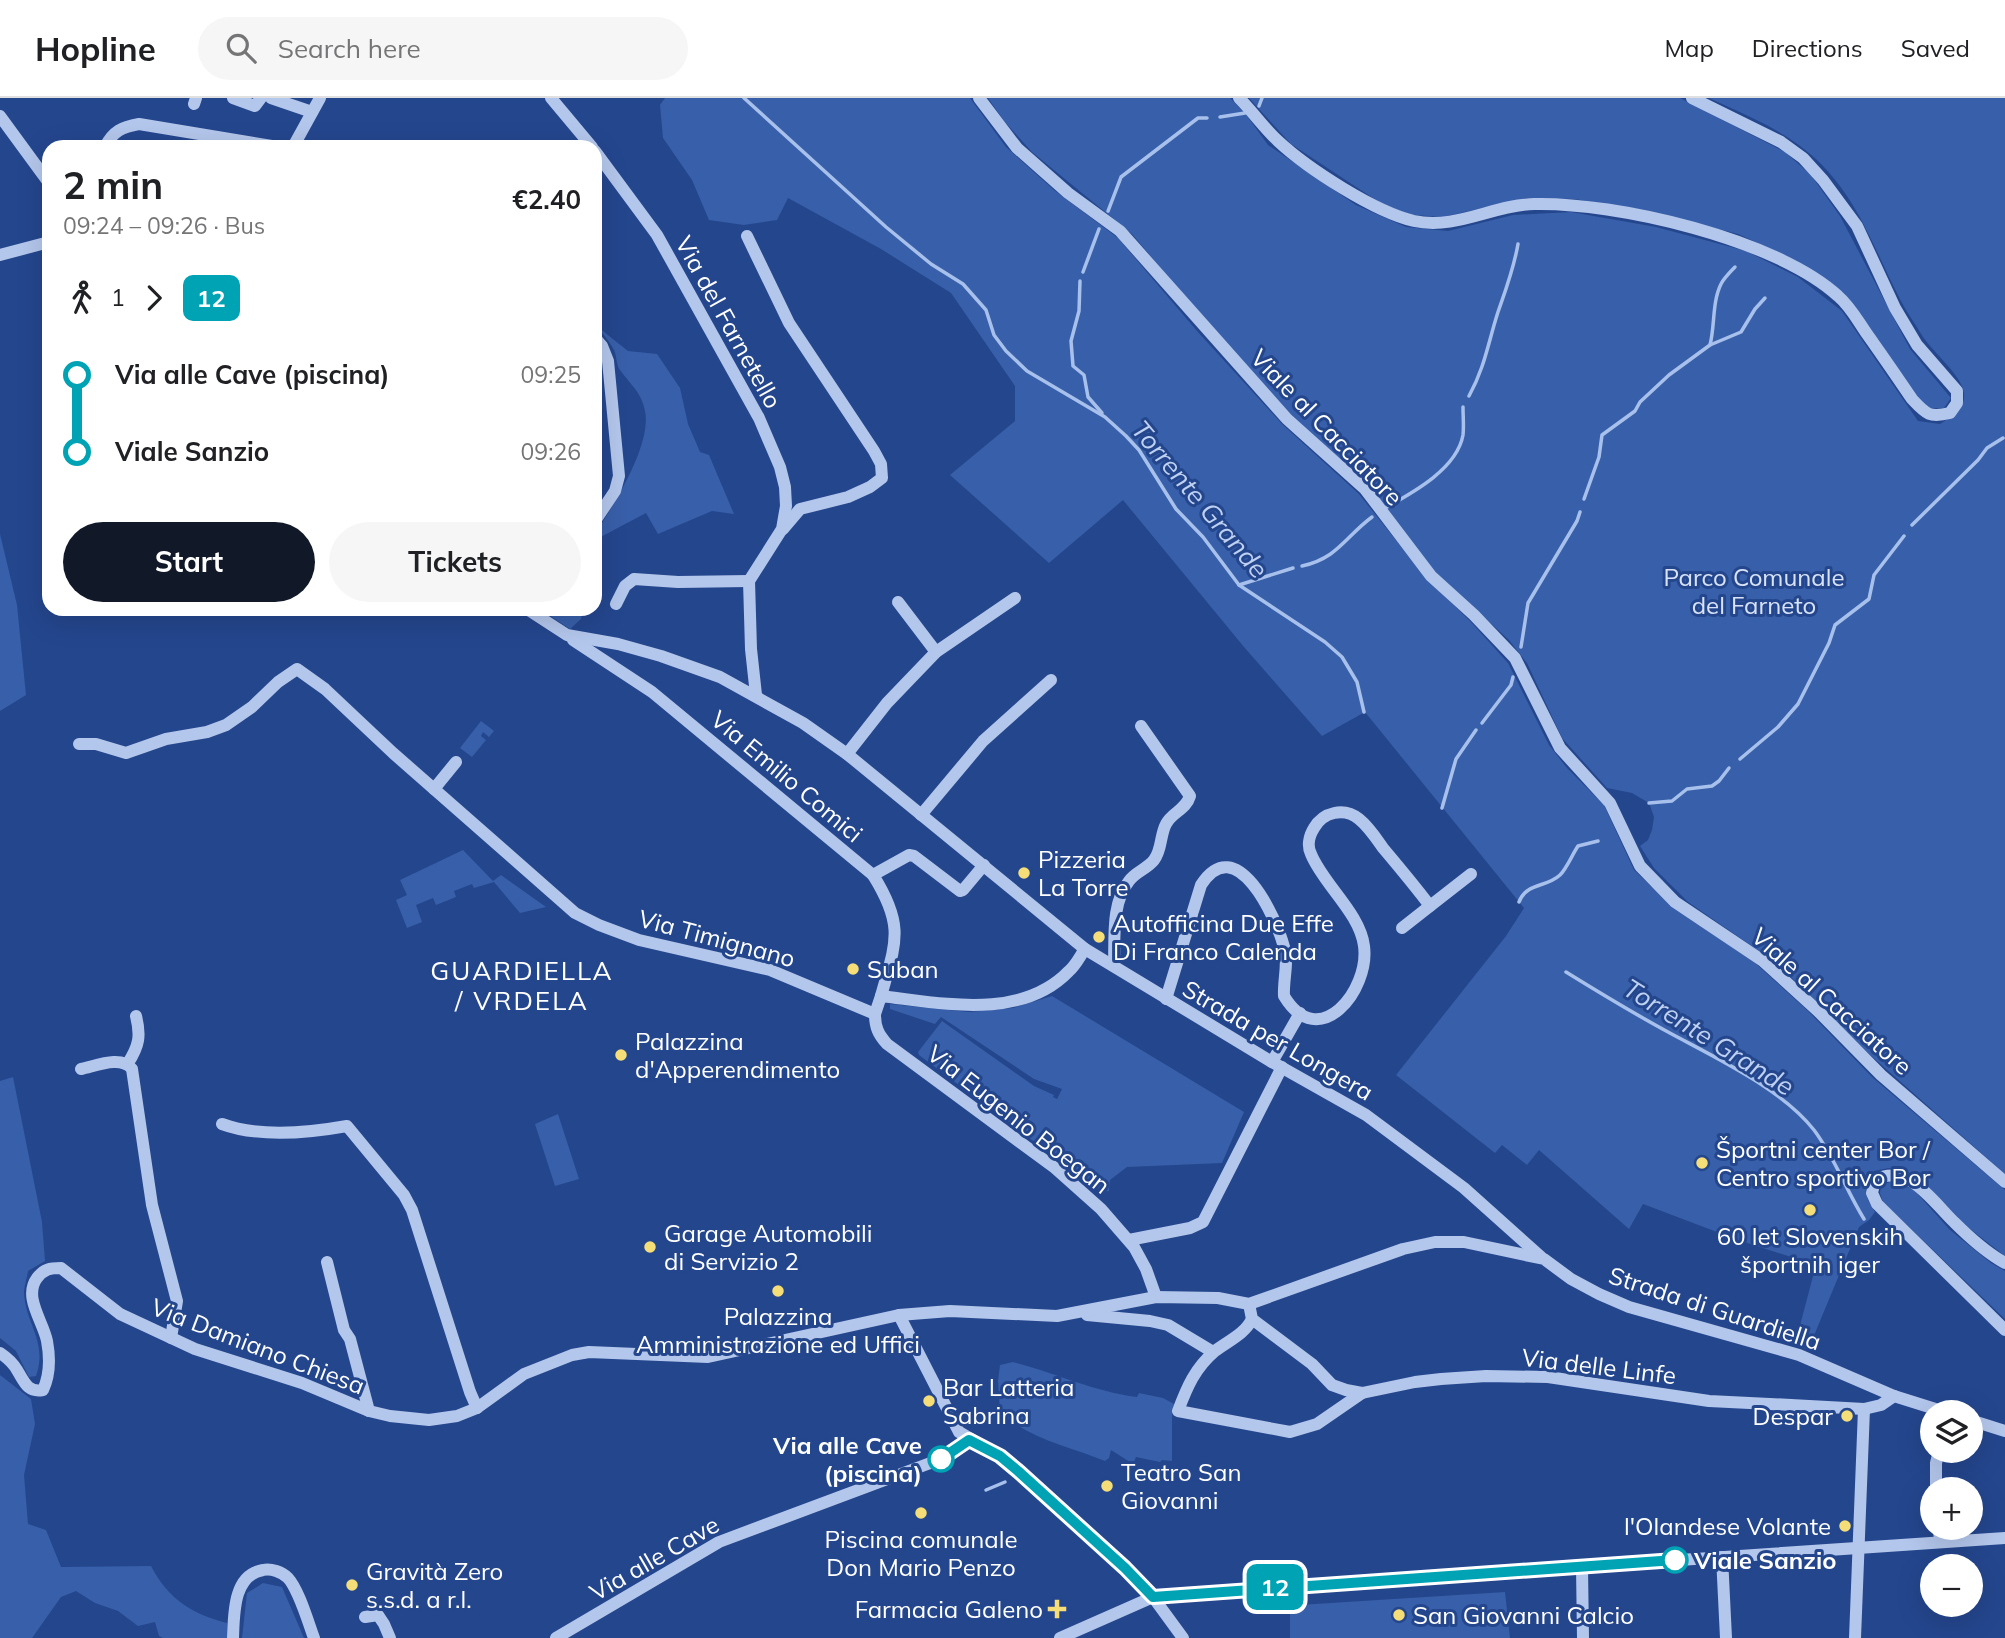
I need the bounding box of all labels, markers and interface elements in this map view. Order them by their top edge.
search box [198,17,688,80]
text: Hopline [35,28,156,69]
icon: search [222,29,260,67]
text: Search here [278,32,421,65]
text: Map [1664,33,1714,63]
text: Directions [1752,33,1863,63]
text: Saved [1901,33,1970,63]
text: 2 min [63,161,163,209]
text: €2.40 [512,183,581,216]
text: 09:24 – 09:26 · Bus [63,211,265,240]
street label: Via del Farnetello [669,231,789,413]
icon: walk [63,279,101,317]
icon: forward [135,279,173,317]
text: 1 [111,283,125,312]
text: 12 [197,283,226,313]
street label: Viale al Cacciatore [1245,343,1409,511]
text: Via alle Cave (piscina) [115,358,390,391]
text: 09:25 [521,360,581,389]
water label: Torrente Grande [1125,414,1275,584]
text: Viale Sanzio [115,435,269,468]
text: 09:26 [521,437,581,466]
button: Start [63,522,315,602]
button: Tickets [329,522,581,602]
park label: Parco Comunale del Farneto [1663,562,1845,620]
street label: Via Emilio Comici [705,704,869,848]
place label: Pizzeria La Torre [1038,844,1128,902]
marker: Pizzeria La Torre [1016,865,1032,881]
street label: Via Timignano [635,903,799,973]
place label: Autofficina Due Effe Di Franco Calenda [1113,908,1334,966]
street label: Viale al Cacciatore [1745,921,1919,1081]
marker: Autofficina Due Effe Di Franco Calenda [1091,929,1107,945]
district label: GUARDIELLA / VRDELA [430,954,614,1017]
place label: Suban [867,954,939,984]
marker: Suban [845,961,861,977]
water label: Torrente Grande [1617,971,1801,1103]
street label: Strada per Longera [1177,973,1379,1107]
place label: Palazzina d'Apperendimento [635,1026,840,1084]
street label: Via Eugenio Boegan [921,1038,1117,1200]
marker: Palazzina d'Apperendimento [613,1047,629,1063]
place label: Športni center Bor / Centro sportivo Bor [1716,1134,1931,1192]
marker: Športni center Bor / Centro sportivo Bor [1694,1155,1710,1171]
marker: 60 let Slovenskih športnih iger [1802,1202,1818,1218]
place label: Garage Automobili di Servizio 2 [664,1218,873,1276]
place label: 60 let Slovenskih športnih iger [1717,1221,1903,1279]
marker: Garage Automobili di Servizio 2 [642,1239,658,1255]
street label: Strada di Guardiella [1605,1260,1825,1356]
marker: Palazzina Amministrazione ed Uffici [770,1283,786,1299]
street label: Via Damiano Chiesa [147,1291,369,1401]
place label: Palazzina Amministrazione ed Uffici [636,1301,920,1359]
street label: Via delle Linfe [1520,1342,1678,1390]
place label: Bar Latteria Sabrina [943,1372,1074,1430]
marker: Bar Latteria Sabrina [921,1393,937,1409]
map controls [1920,1400,1983,1617]
button: layers [1920,1400,1983,1463]
place label: Despar [1753,1401,1833,1431]
marker: Despar [1839,1408,1855,1424]
place label: Via alle Cave (piscina) [772,1430,922,1488]
marker: Via alle Cave (piscina) [928,1446,954,1472]
place label: Teatro San Giovanni [1121,1457,1241,1515]
button: + [1920,1477,1983,1540]
marker: Teatro San Giovanni [1099,1478,1115,1494]
marker: Piscina comunale Don Mario Penzo [913,1505,929,1521]
street label: Via alle Cave [584,1509,724,1607]
place label: l'Olandese Volante [1624,1511,1831,1541]
marker: l'Olandese Volante [1837,1518,1853,1534]
place label: Piscina comunale Don Mario Penzo [824,1524,1018,1582]
place label: Viale Sanzio [1693,1545,1836,1575]
marker: Viale Sanzio [1662,1547,1688,1573]
button: − [1920,1554,1983,1617]
place label: Gravità Zero s.s.d. a r.l. [366,1556,503,1614]
line badge: 12 [1244,1564,1306,1610]
text: 12 [1261,1572,1289,1602]
marker: Gravità Zero s.s.d. a r.l. [344,1577,360,1593]
place label: Farmacia Galeno [855,1594,1043,1624]
place label: San Giovanni Calcio [1413,1600,1634,1630]
marker: Farmacia Galeno [1049,1601,1065,1617]
marker: San Giovanni Calcio [1391,1607,1407,1623]

